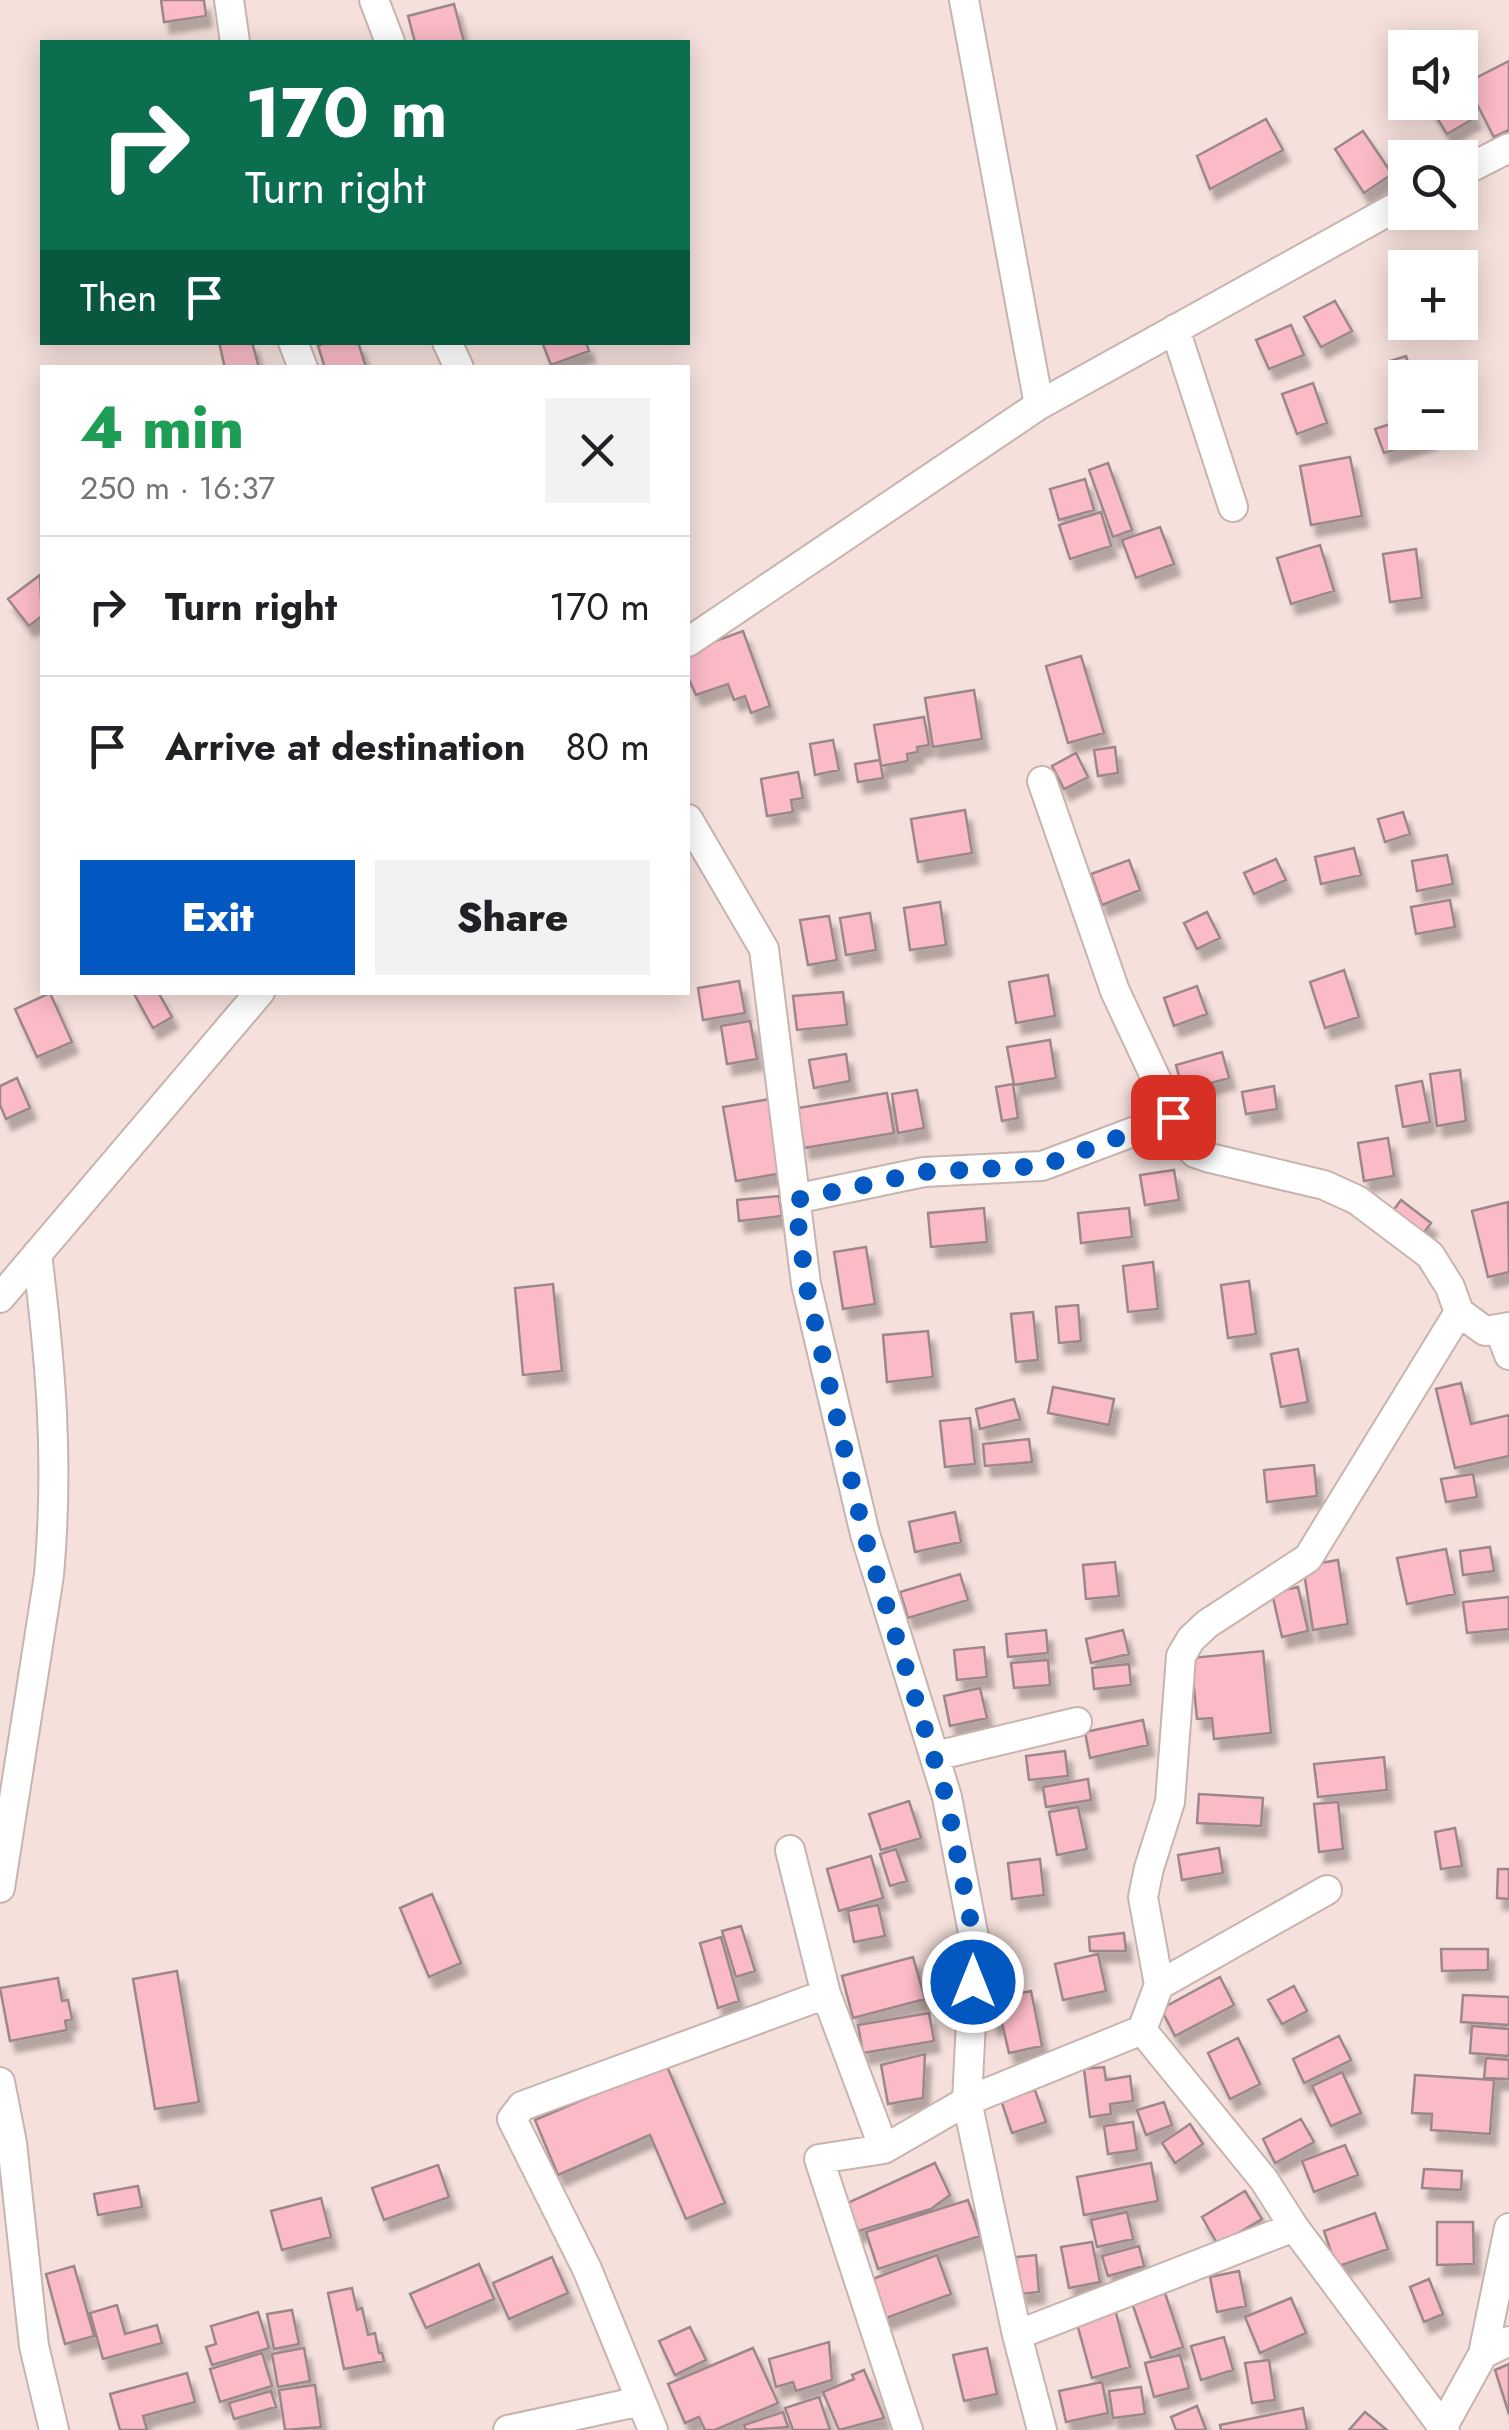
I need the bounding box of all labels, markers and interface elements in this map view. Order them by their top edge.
map controls [1388,30,1478,450]
button: sound [1388,30,1478,120]
text: 170 m [245,62,448,163]
icon: right [80,80,210,210]
button: search [1388,140,1478,230]
text: Turn right [245,155,426,220]
button: + [1388,250,1478,340]
text: Then [80,270,157,325]
icon: arrive [177,270,232,325]
button: − [1388,360,1478,450]
text: 4 min [80,384,244,471]
button: close [545,398,650,503]
text: 250 m · 16:37 [80,465,275,511]
icon: right [80,579,135,634]
text: Turn right [165,579,337,634]
text: 170 m [549,579,650,634]
icon: arrive [80,719,135,774]
text: Arrive at destination [165,719,526,774]
text: 80 m [565,719,650,774]
button: Exit [80,860,355,975]
button: Share [375,860,650,975]
pin [1131,1075,1216,1160]
icon: arrive [1146,1090,1201,1145]
position arrow [921,1930,1025,2034]

